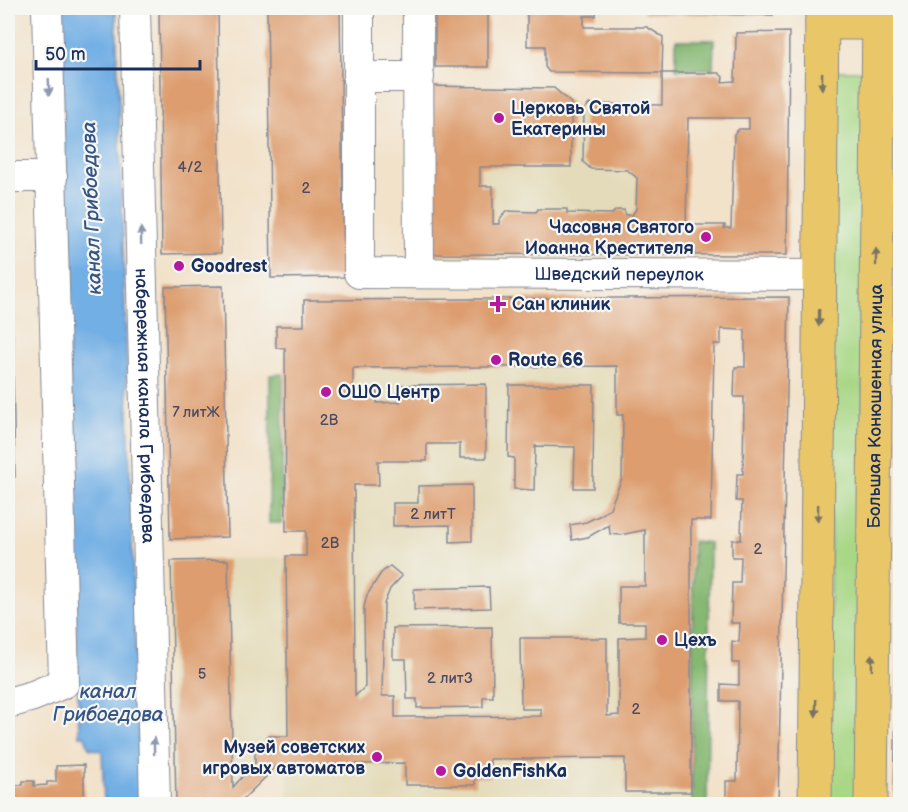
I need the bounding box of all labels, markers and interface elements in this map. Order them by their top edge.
scale bar [36,33,200,71]
text: 50 m [45,44,86,65]
one-way arrow [817,72,827,91]
one-way arrow [44,77,54,96]
place label: Церковь Cвятой Екатерины [511,98,650,140]
marker: Церковь Cвятой Екатерины [492,111,506,125]
water label: канал Грибоедова [77,121,107,295]
house number: 4/2 [178,158,203,177]
house number: 2 [302,179,311,198]
place label: Часовня Святого Иоанна Крестителя [525,217,694,259]
one-way arrow [136,227,145,246]
marker: Часовня Святого Иоанна Крестителя [699,230,713,244]
one-way arrow [871,248,881,267]
place label: Goodrest [191,256,267,277]
marker: Goodrest [172,259,186,273]
street label: Шведский переулок [534,263,704,285]
street label: набережная канала Грибоедова [131,268,159,544]
street label: Большая Конюшенная улица [863,283,887,528]
place label: Сан клиник [512,294,611,315]
marker: Сан клиник [489,295,507,313]
one-way arrow [815,309,824,328]
place label: Route 66 [508,350,584,371]
marker: Route 66 [489,353,503,367]
place label: ОШО Центр [338,382,440,403]
marker: ОШО Центр [319,385,333,399]
house number: 7 литЖ [172,403,220,422]
house number: 2В [320,411,339,430]
one-way arrow [813,504,822,523]
house number: 2 литТ [410,505,456,524]
house number: 2В [321,534,340,553]
house number: 2 [754,540,763,559]
place label: Цехъ [674,630,717,651]
marker: Цехъ [655,633,669,647]
one-way arrow [867,653,877,672]
house number: 5 [198,665,206,684]
house number: 2 лит3 [427,669,473,688]
water label: канал Грибоедова [53,680,163,727]
one-way arrow [811,699,821,718]
house number: 2 [632,700,641,719]
one-way arrow [149,737,158,756]
place label: Музей советских игровых автоматов [202,737,366,779]
marker: Музей советских игровых автоматов [370,750,384,764]
place label: GoldenFishKa [453,761,567,782]
marker: GoldenFishKa [434,764,448,778]

